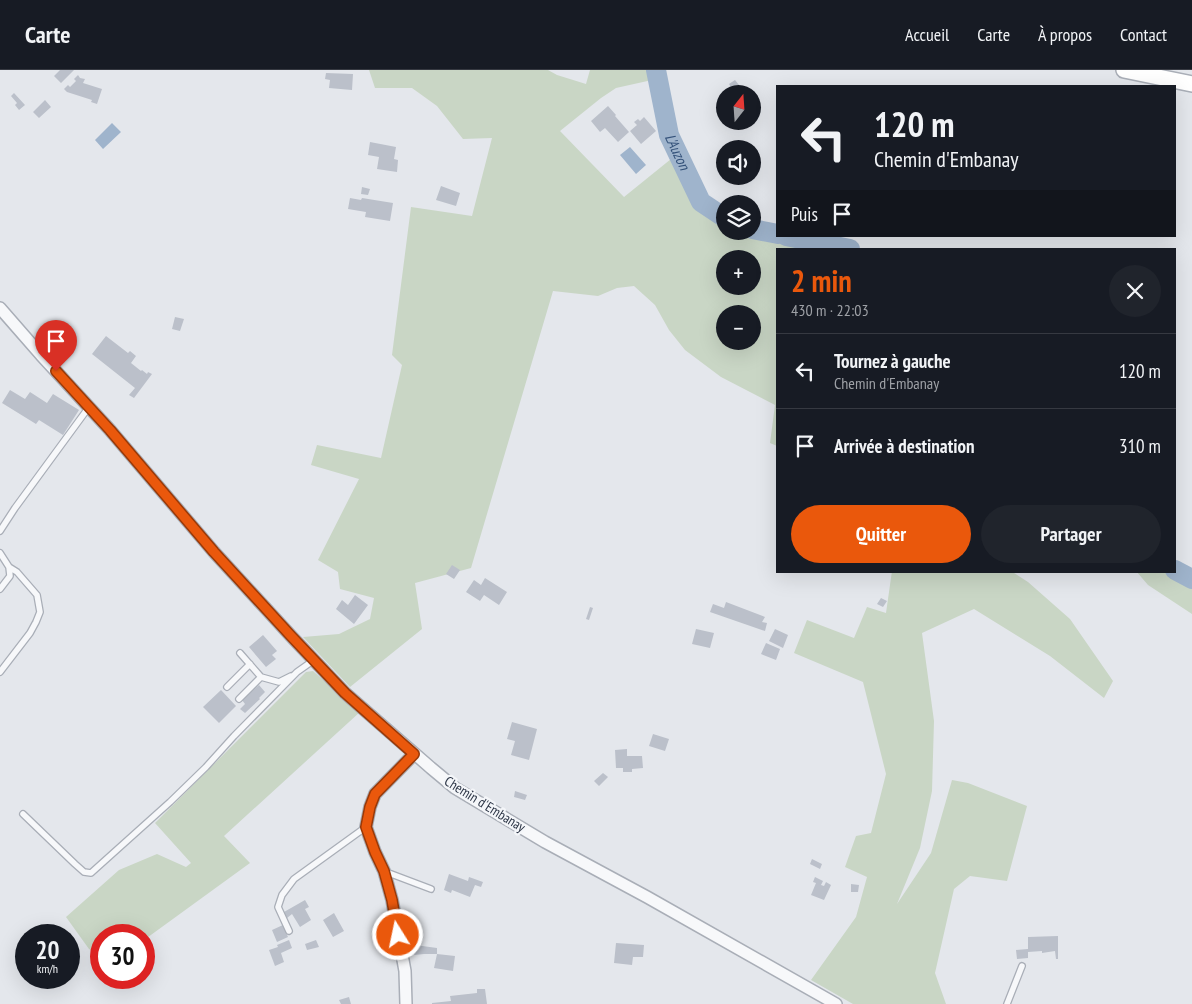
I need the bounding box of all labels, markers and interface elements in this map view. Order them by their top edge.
text: Carte [25,19,71,50]
text: Accueil [905,23,949,46]
text: Carte [977,23,1010,46]
text: À propos [1038,23,1092,46]
text: Contact [1120,23,1167,46]
north arrow [716,85,761,130]
map controls [716,85,761,350]
text: 120 m [874,101,955,147]
icon: left [791,105,856,170]
water label: L'Auzon [661,130,695,174]
button: sound [716,140,761,185]
text: Chemin d'Embanay [874,145,1019,173]
button: layers [716,195,761,240]
icon: arrive [828,200,856,228]
text: Puis [791,202,818,226]
button: + [716,250,761,295]
text: 2 min [791,261,852,300]
button: close [1109,265,1161,317]
text: 430 m · 22:03 [791,300,869,320]
button: − [716,305,761,350]
pin [35,320,77,371]
icon: arrive [42,327,70,355]
text: Tournez à gauche [834,349,951,373]
icon: left [791,357,819,385]
text: 120 m [1119,359,1161,383]
text: Chemin d'Embanay [834,373,939,393]
icon: arrive [791,432,819,460]
text: Arrivée à destination [834,434,975,458]
text: 310 m [1119,434,1161,458]
button: Quitter [791,505,971,563]
button: Partager [981,505,1161,563]
street label: Chemin d'Embanay [441,772,529,836]
position arrow [371,908,423,960]
speed limit sign: 30 [90,924,155,989]
text: 20 [36,934,59,966]
text: km/h [37,961,58,976]

